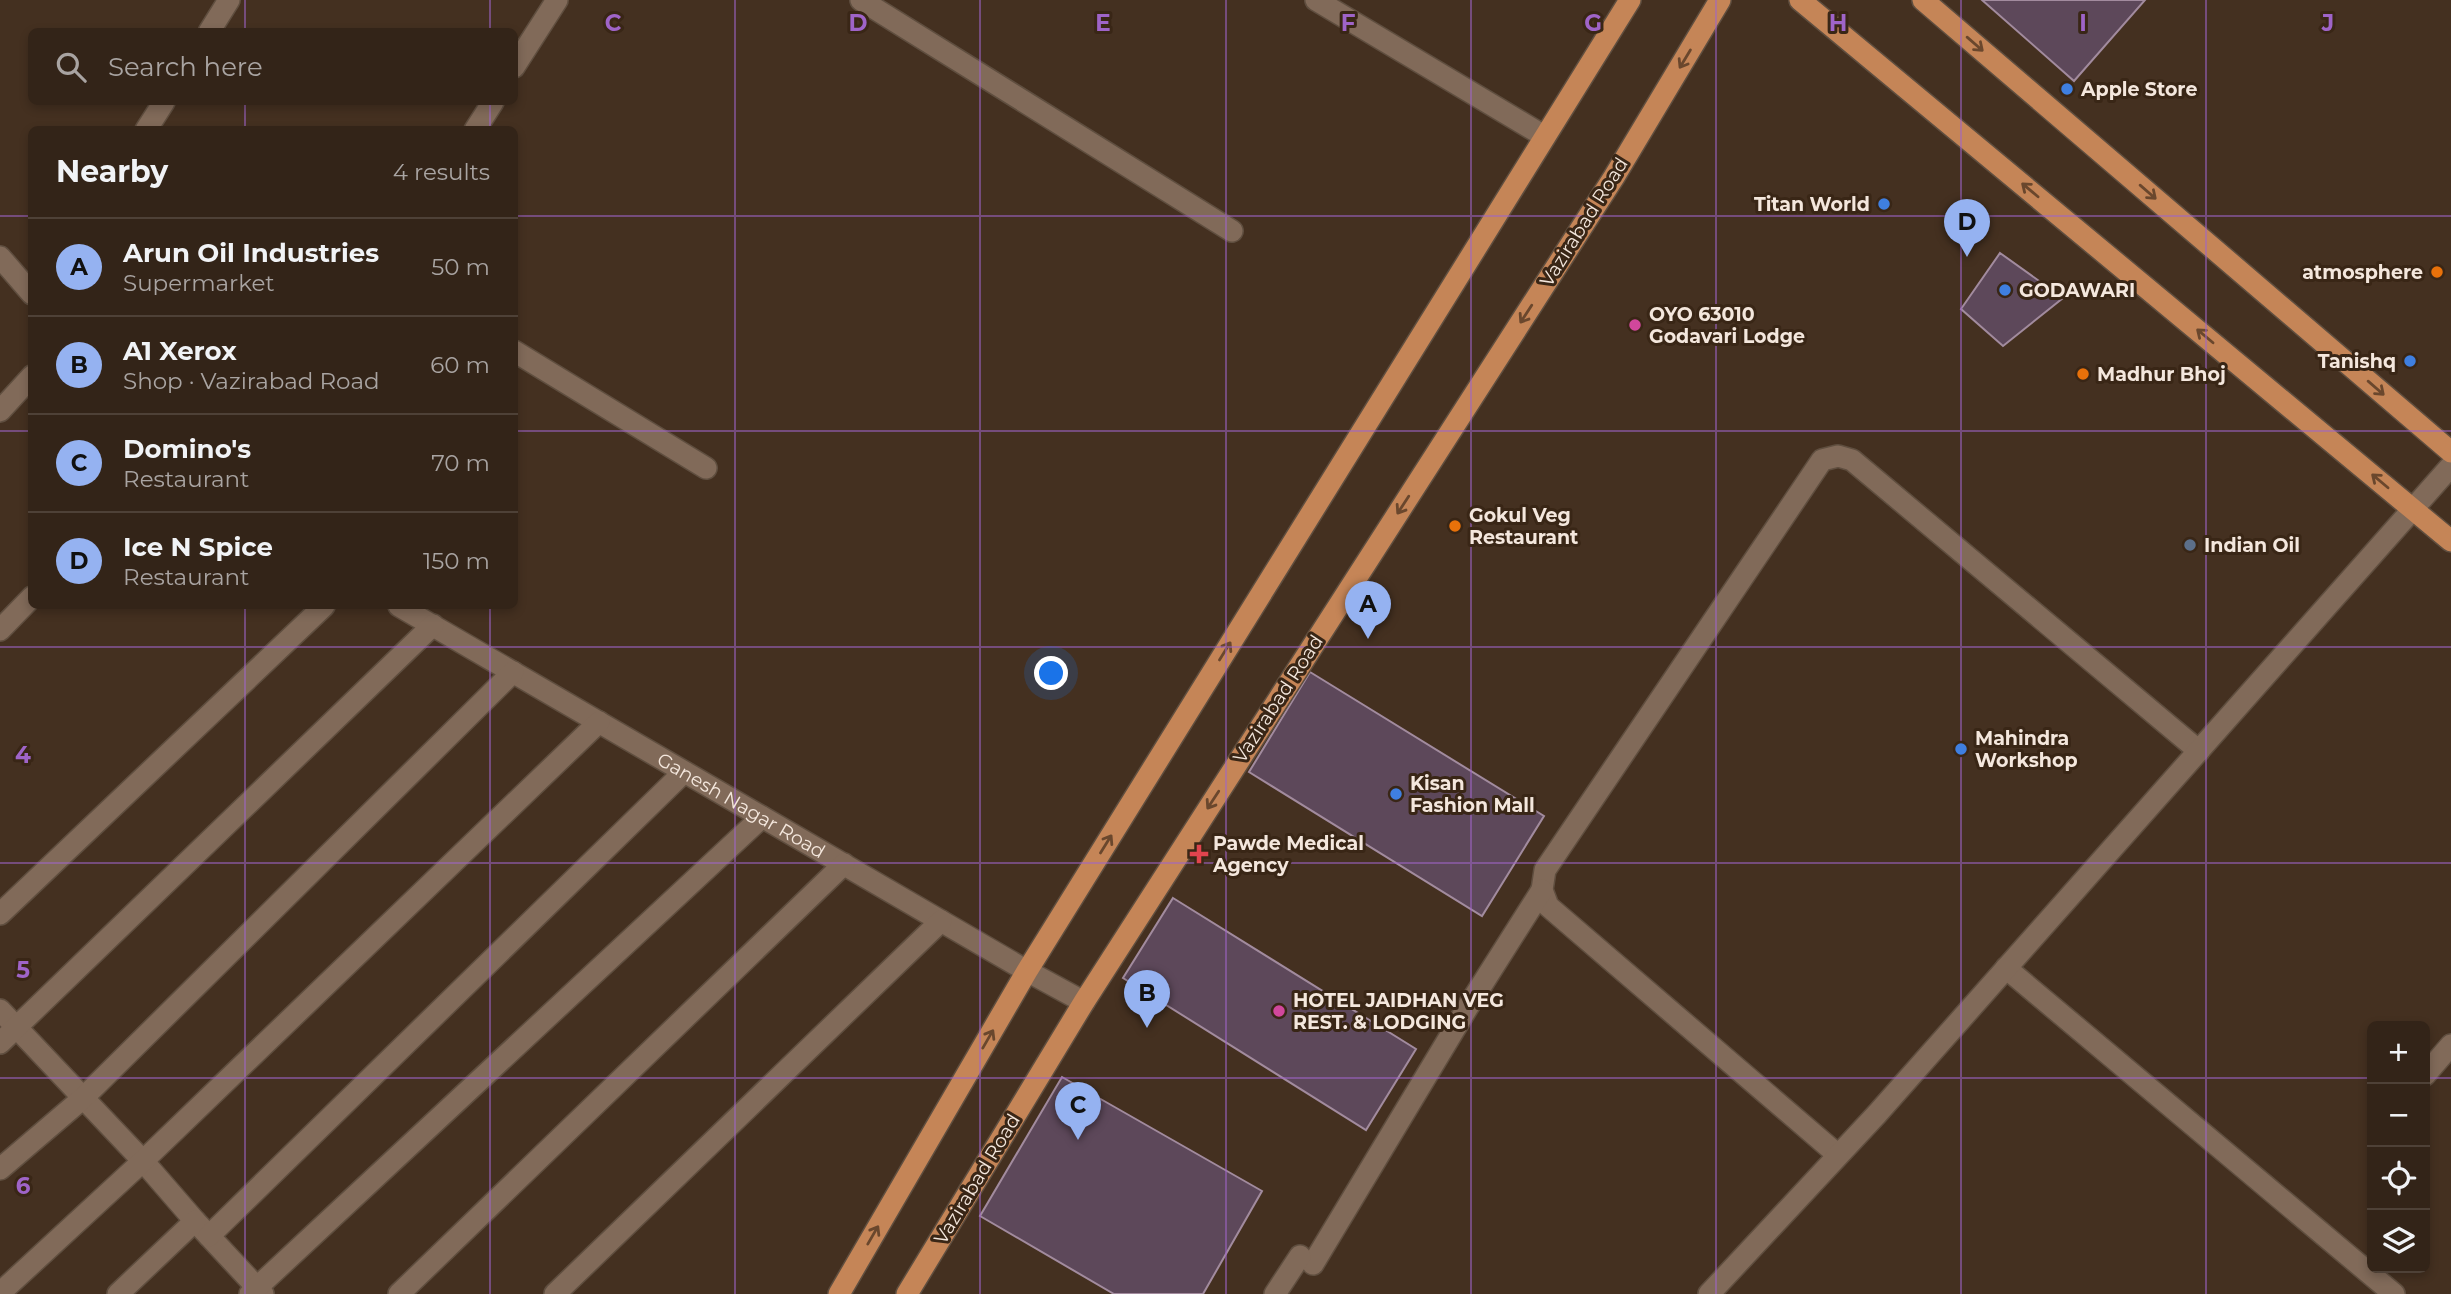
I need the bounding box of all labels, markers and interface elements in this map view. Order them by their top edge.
text: C [605,9,622,37]
text: D [849,9,868,37]
text: E [1095,9,1111,37]
text: F [1341,9,1356,37]
text: G [1584,9,1602,37]
text: H [1829,9,1847,37]
text: I [2079,9,2087,37]
text: J [2321,9,2334,37]
search box [28,28,518,105]
one-way arrow [1965,36,1983,52]
icon: search [52,48,90,86]
one-way arrow [1677,48,1691,68]
text: Search here [108,51,263,83]
place label: Apple Store [2080,78,2197,101]
marker: Apple Store [2059,81,2075,97]
text: Nearby [56,153,168,190]
street label: Vazirabad Road [1535,153,1633,291]
text: 4 results [393,158,490,186]
one-way arrow [2021,183,2039,198]
one-way arrow [2138,184,2156,200]
place label: Titan World [1754,193,1870,216]
marker: Titan World [1876,196,1892,212]
pin: D [1944,199,1990,257]
text: Arun Oil Industries [123,237,379,269]
text: A [70,253,88,281]
text: 50 m [431,253,490,281]
place label: atmosphere [2302,261,2423,284]
marker: atmosphere [2429,264,2445,280]
text: Supermarket [123,269,275,297]
place label: GODAWARI [2019,279,2135,302]
marker: GODAWARI [1997,282,2013,298]
place label: OYO 63010 Godavari Lodge [1649,303,1805,348]
one-way arrow [1518,304,1533,323]
marker: OYO 63010 Godavari Lodge [1627,317,1643,333]
one-way arrow [2196,328,2214,344]
text: A1 Xerox [123,335,237,367]
place label: Tanishq [2318,350,2396,373]
text: B [70,351,88,379]
text: 60 m [430,351,490,379]
marker: Tanishq [2402,353,2418,369]
place label: Madhur Bhoj [2097,363,2226,386]
marker: Madhur Bhoj [2075,366,2091,382]
text: Shop · Vazirabad Road [123,367,380,395]
one-way arrow [2367,380,2385,396]
text: Domino's [123,433,251,465]
text: C [71,449,87,477]
text: 70 m [431,449,490,477]
text: Restaurant [123,465,249,493]
one-way arrow [2371,473,2389,489]
one-way arrow [1395,495,1409,515]
place label: Gokul Veg Restaurant [1469,504,1578,549]
marker: Gokul Veg Restaurant [1447,518,1463,534]
text: Ice N Spice [123,531,273,563]
place label: Indian Oil [2204,534,2300,557]
marker: Indian Oil [2182,537,2198,553]
text: D [70,547,89,575]
text: 150 m [423,547,490,575]
text: Restaurant [123,563,249,591]
pin: A [1345,581,1391,639]
street label: Vazirabad Road [1228,631,1328,767]
one-way arrow [1219,641,1233,661]
your location [1034,656,1068,690]
place label: Mahindra Workshop [1975,727,2078,772]
text: 4 [15,741,31,769]
marker: Mahindra Workshop [1953,741,1969,757]
street label: Ganesh Nagar Road [653,747,830,863]
place label: Kisan Fashion Mall [1410,772,1535,817]
marker: Kisan Fashion Mall [1388,786,1404,802]
one-way arrow [1206,790,1221,809]
place label: Pawde Medical Agency [1212,832,1364,877]
one-way arrow [1098,835,1113,854]
marker: Pawde Medical Agency [1191,846,1207,862]
text: 5 [16,956,30,984]
pin: B [1124,970,1170,1028]
place label: HOTEL JAIDHAN VEG REST. & LODGING [1293,989,1504,1034]
marker: HOTEL JAIDHAN VEG REST. & LODGING [1271,1003,1287,1019]
map controls [2367,1021,2430,1273]
button: + [2367,1021,2430,1084]
one-way arrow [981,1029,995,1049]
pin: C [1055,1082,1101,1140]
button: − [2367,1084,2430,1147]
street label: Vazirabad Road [929,1110,1025,1248]
button: locate [2367,1147,2430,1210]
text: 6 [16,1172,31,1200]
button: layers [2367,1210,2430,1273]
one-way arrow [867,1225,880,1246]

